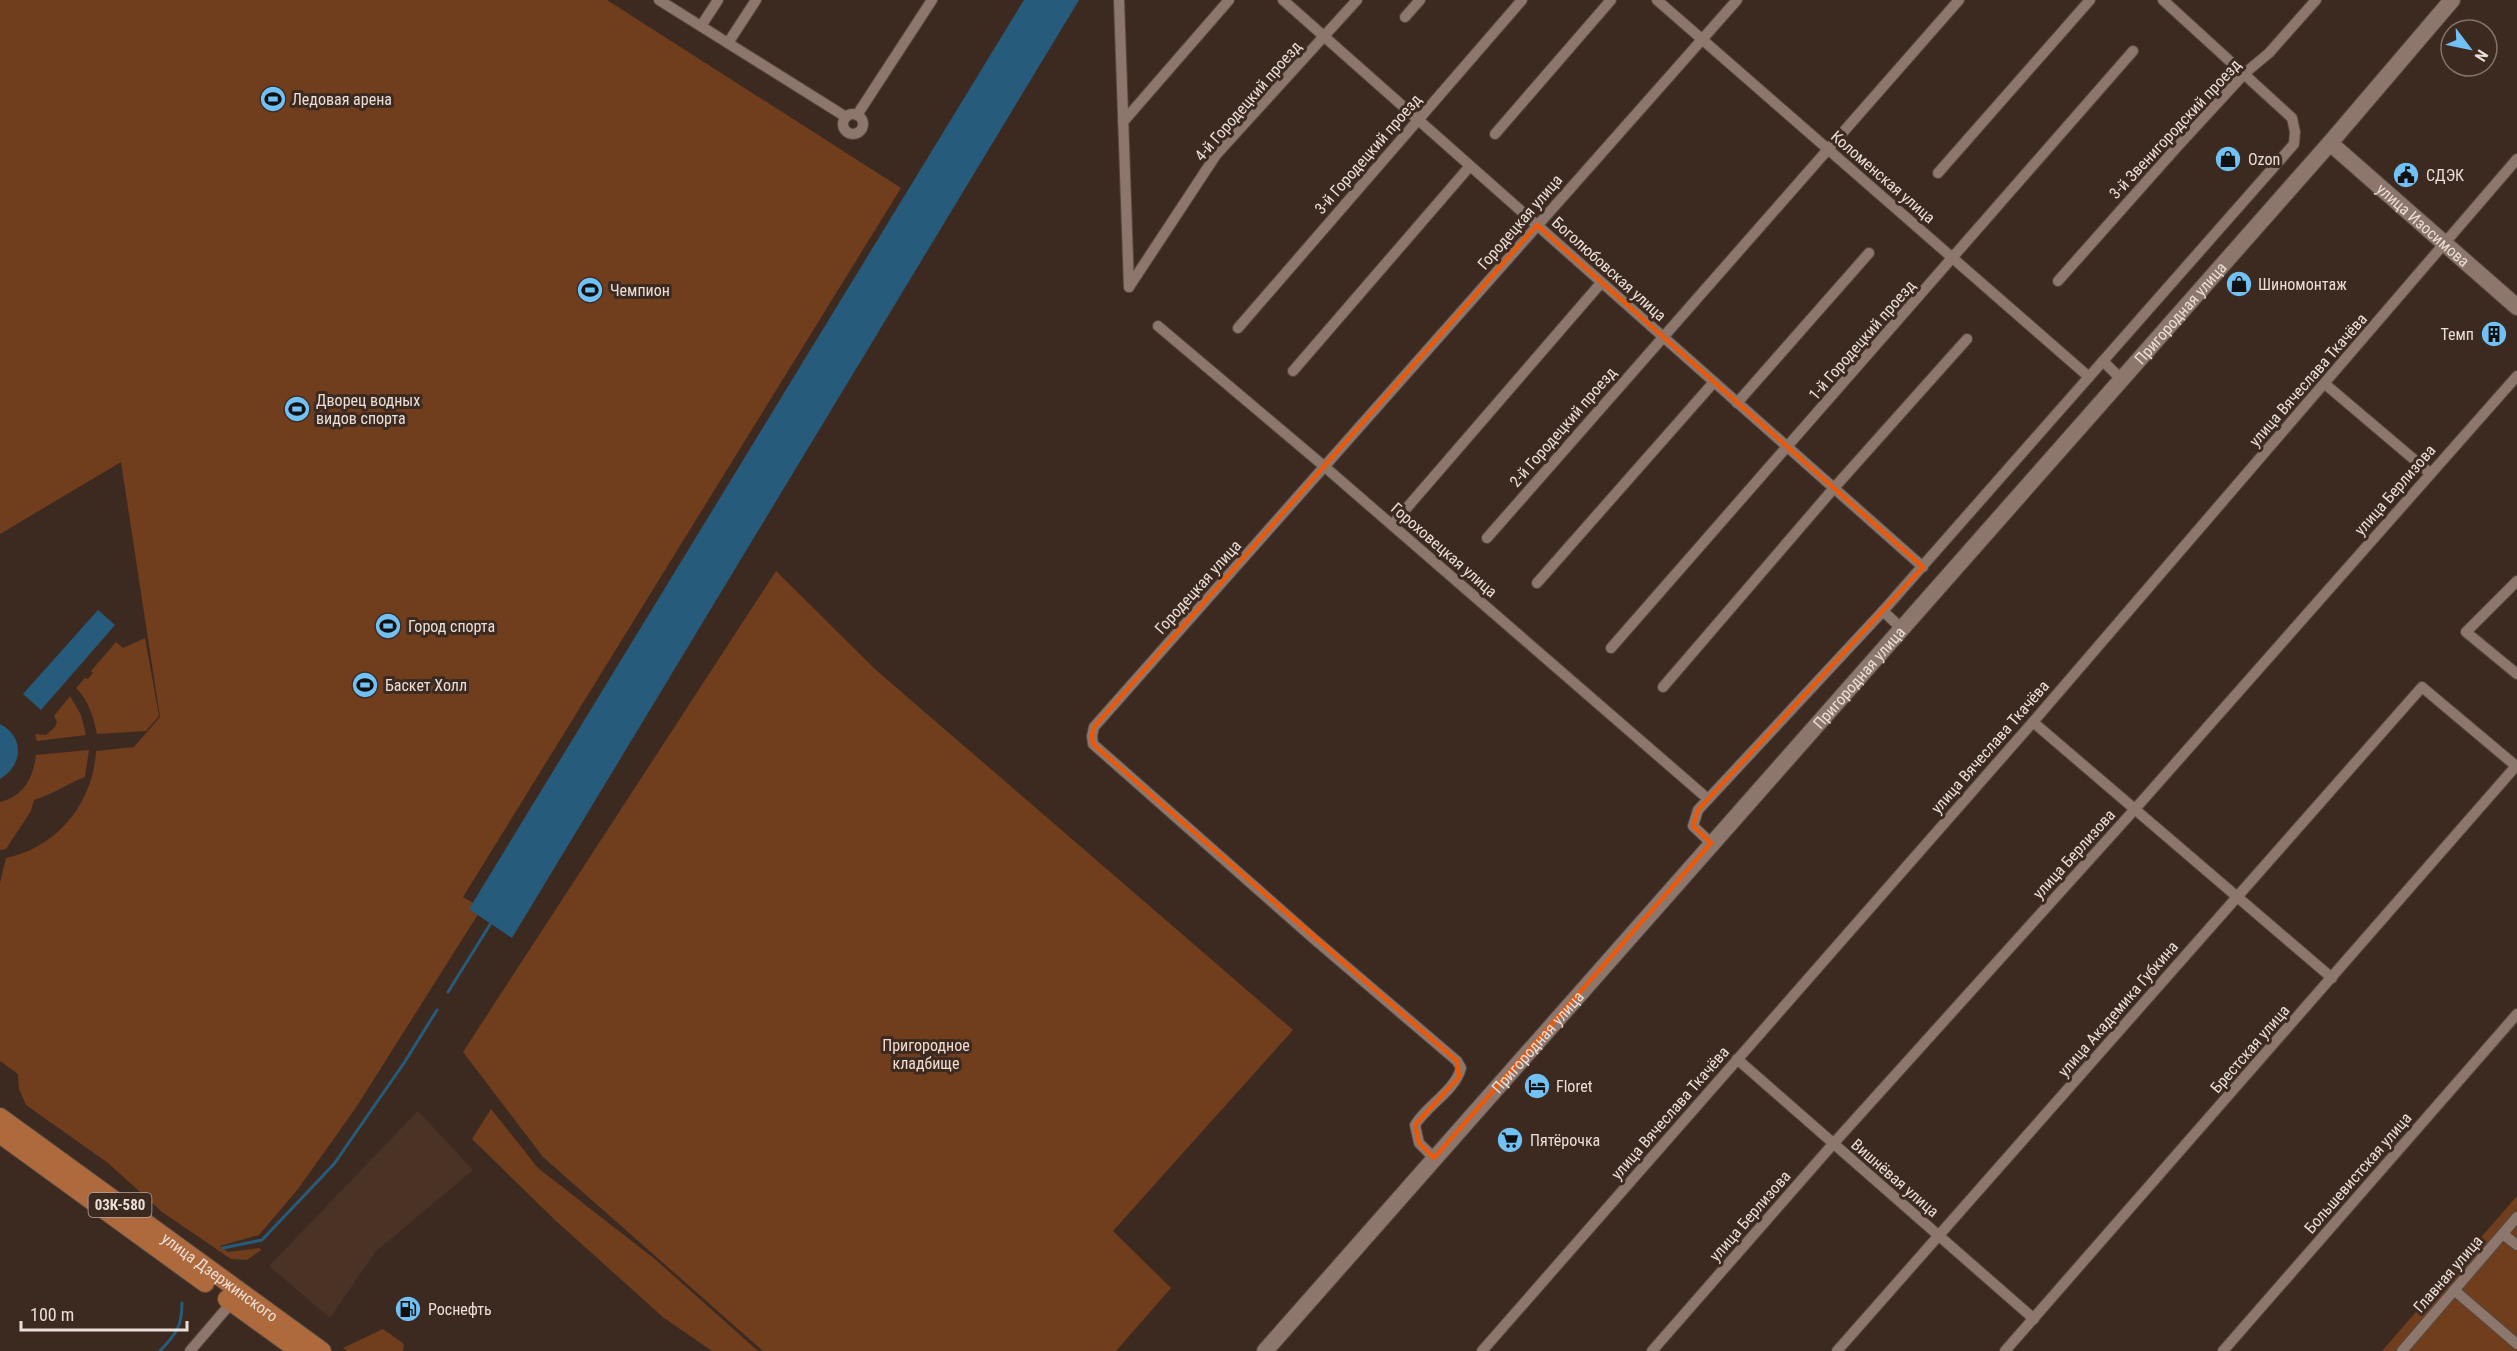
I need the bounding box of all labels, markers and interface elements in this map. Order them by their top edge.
north arrow [2439,18,2499,78]
street label: 4-й Городецкий проезд [1191,37,1306,165]
text: N [2471,46,2492,65]
street label: 3-й Звенигородский проезд [2105,55,2245,203]
sports icon: Ледовая арена [258,84,288,114]
place label: Ледовая арена [292,90,392,109]
street label: 3-й Городецкий проезд [1311,90,1426,218]
street label: Коломенская улица [1827,127,1939,227]
shop icon: Ozon [2213,144,2243,174]
place label: Ozon [2248,150,2280,169]
public building icon: СДЭК [2391,160,2421,190]
place label: СДЭК [2426,166,2464,185]
street label: Городецкая улица [1474,171,1566,273]
street label: улица Изосимова [2373,179,2474,271]
street label: Боголюбовская улица [1548,213,1670,325]
street label: Пригородная улица [2130,258,2230,368]
shop icon: Шиномонтаж [2224,269,2254,299]
sports icon: Чемпион [575,275,605,305]
place label: Шиномонтаж [2258,275,2347,294]
street label: 1-й Городецкий проезд [1805,276,1920,404]
place label: Чемпион [610,281,670,300]
street label: улица Вячеслава Ткачёва [2245,310,2371,450]
building icon: Темп [2479,319,2509,349]
place label: Темп [2440,325,2474,344]
street label: 2-й Городецкий проезд [1506,363,1621,491]
place label: Дворец водных видов спорта [316,391,420,428]
sports icon: Дворец водных видов спорта [282,394,312,424]
street label: улица Берлизова [2351,441,2439,539]
street label: Гороховецкая улица [1387,499,1501,601]
street label: Городецкая улица [1151,536,1245,638]
sports icon: Город спорта [373,611,403,641]
place label: Город спорта [408,617,495,636]
street label: Пригородная улица [1809,622,1909,732]
sports icon: Баскет Холл [350,670,380,700]
place label: Баскет Холл [385,676,467,695]
street label: улица Вячеслава Ткачёва [1927,677,2053,817]
street label: улица Берлизова [2029,805,2119,903]
street label: улица Академика Губкина [2054,937,2182,1081]
street label: Пригородная улица [1487,987,1587,1097]
street label: Брестская улица [2207,1001,2293,1097]
park label: Пригородное кладбище [882,1036,970,1073]
street label: улица Вячеслава Ткачёва [1607,1043,1733,1183]
hotel icon: Floret [1522,1071,1552,1101]
place label: Floret [1556,1077,1593,1096]
street label: Большевистская улица [2300,1109,2416,1237]
supermarket icon: Пятёрочка [1495,1125,1525,1155]
place label: Пятёрочка [1530,1131,1600,1150]
street label: Вишнёвая улица [1847,1135,1943,1221]
street label: улица Берлизова [1706,1167,1794,1265]
road number: 03К-580 [88,1193,152,1217]
street label: улица Дзержинского [158,1228,282,1325]
street label: Главная улица [2409,1232,2487,1316]
scale bar [21,1294,188,1332]
fuel station icon: Роснефть [393,1294,423,1324]
place label: Роснефть [428,1300,492,1319]
text: 100 m [30,1304,74,1325]

